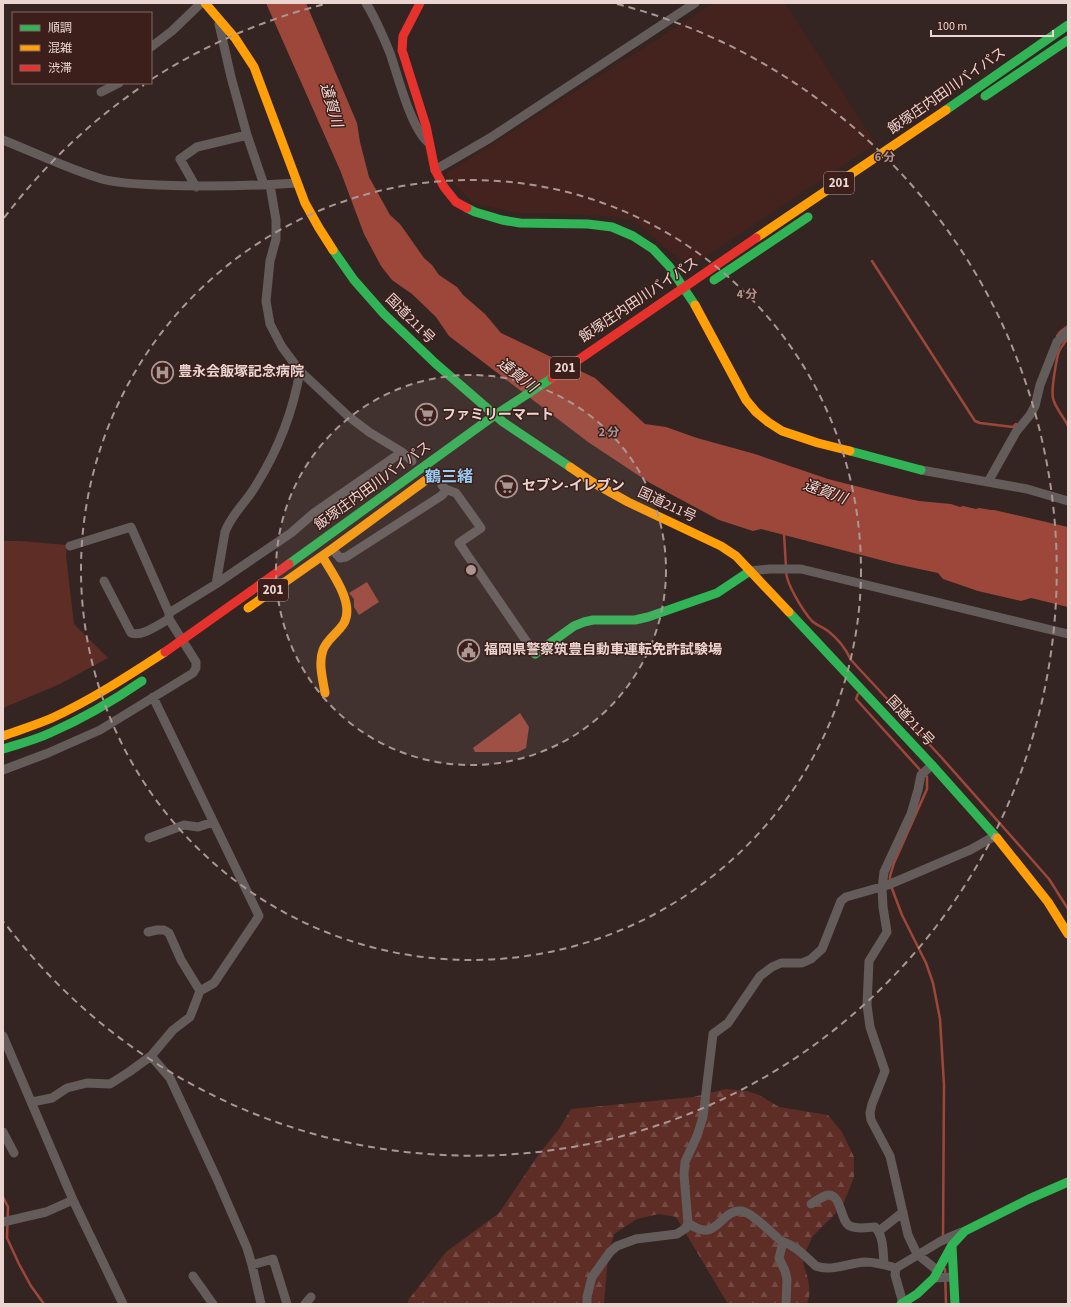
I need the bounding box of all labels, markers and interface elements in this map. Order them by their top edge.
legend [12,12,152,84]
scale bar [931,12,1053,38]
text: 100 m [937,18,967,35]
text: 順調 [48,20,72,37]
text: 混雑 [48,40,72,57]
street label: 飯塚庄内田川バイパス [884,43,1010,139]
text: 渋滞 [48,60,72,77]
water label: 遠賀川 [315,80,348,131]
text: 6 分 [875,149,895,166]
road number: 201 [824,172,854,194]
street label: 飯塚庄内田川バイパス [575,253,703,347]
text: 4 分 [737,286,757,303]
street label: 国道211号 [381,290,439,348]
water label: 遠賀川 [493,353,543,398]
road number: 201 [550,357,580,379]
hospital icon: 豊永会飯塚記念病院 [150,359,176,385]
place label: 豊永会飯塚記念病院 [178,362,304,382]
supermarket icon: ファミリーマート [413,402,439,428]
place label: ファミリーマート [442,405,554,425]
text: 2 分 [599,424,619,441]
street label: 飯塚庄内田川バイパス [311,437,435,535]
district label: 鶴三緒 [425,466,473,488]
supermarket icon: セブン-イレブン [493,473,519,499]
water label: 遠賀川 [800,474,852,510]
place label: セブン-イレブン [522,476,625,496]
street label: 国道211号 [634,483,700,527]
centre of rings [464,563,478,577]
road number: 201 [258,579,288,601]
public building icon: 福岡県警察筑豊自動車運転免許試験場 [455,637,481,663]
place label: 福岡県警察筑豊自動車運転免許試験場 [484,640,722,660]
street label: 国道211号 [881,691,939,751]

